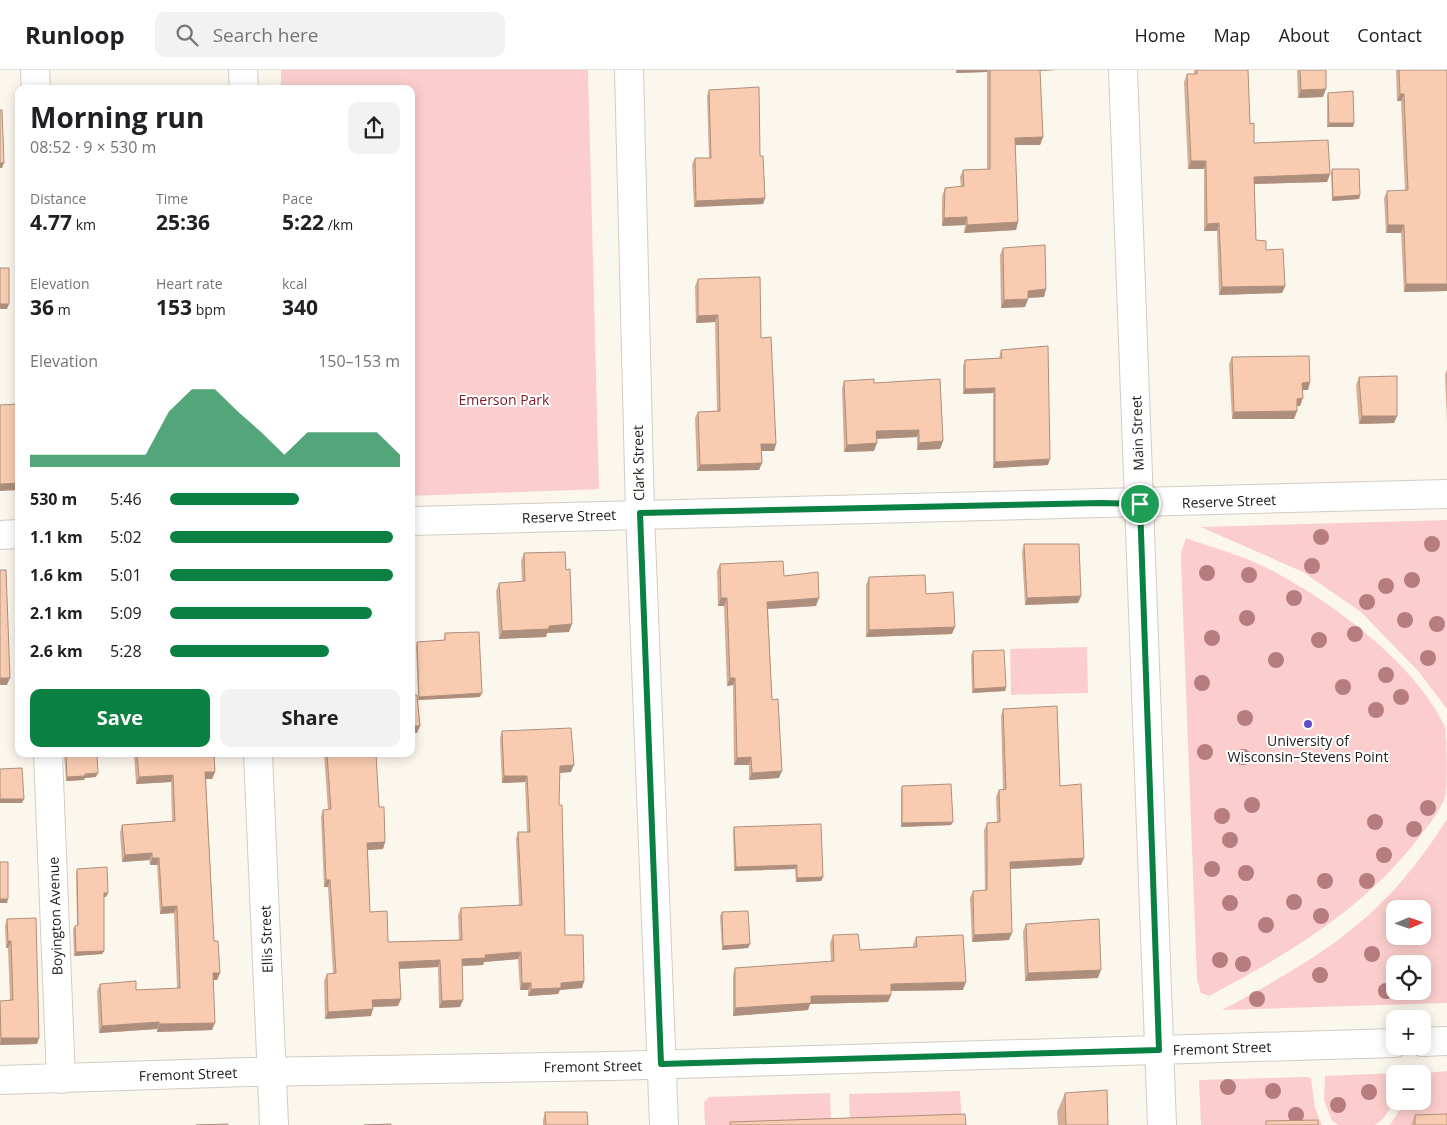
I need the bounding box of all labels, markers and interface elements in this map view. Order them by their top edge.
search box [155,12,505,57]
text: Runloop [25,18,125,51]
icon: search [173,21,201,49]
text: Search here [213,22,318,48]
text: Home [1135,23,1185,47]
text: Map [1213,23,1251,47]
text: About [1279,23,1329,47]
text: Contact [1357,23,1422,47]
text: Morning run [30,98,204,136]
button: share [348,102,400,154]
text: 08:52 · 9 × 530 m [30,136,156,158]
text: Distance [30,189,86,208]
text: Time [156,189,188,208]
text: Pace [282,189,313,208]
text: 4.77 [30,208,72,236]
text: 25:36 [156,208,210,236]
text: 5:22 [282,208,324,236]
text: km [72,215,96,234]
text: /km [324,215,353,234]
text: Elevation [30,274,89,293]
text: Heart rate [156,274,223,293]
text: kcal [282,274,307,293]
text: 36 [30,293,54,321]
text: 153 [156,293,192,321]
text: 340 [282,293,318,321]
text: m [54,300,71,319]
text: bpm [192,300,226,319]
text: Elevation [30,350,98,372]
text: 150–153 m [318,350,400,372]
park label: Emerson Park [459,390,550,409]
street label: Main Street [1126,395,1148,471]
street label: Clark Street [628,425,648,501]
pin [1119,483,1161,525]
text: 530 m [30,488,77,510]
text: 5:46 [110,488,142,510]
icon: arrive [1126,490,1154,518]
street label: Reserve Street [1182,490,1276,512]
street label: Reserve Street [522,505,616,527]
text: 1.1 km [30,526,83,548]
text: 5:02 [110,526,142,548]
text: 1.6 km [30,564,83,586]
text: 5:01 [110,564,142,586]
text: 2.1 km [30,602,83,624]
text: 5:09 [110,602,142,624]
text: 2.6 km [30,640,83,662]
text: 5:28 [110,640,142,662]
button: Save [30,689,210,747]
button: Share [220,689,400,747]
marker: University of Wisconsin–Stevens Point [1302,718,1314,730]
place label: University of Wisconsin–Stevens Point [1228,731,1388,766]
street label: Boyington Avenue [43,856,67,976]
north arrow [1386,900,1431,945]
map controls [1386,900,1431,1110]
street label: Ellis Street [255,905,277,973]
button: locate [1386,955,1431,1000]
button: + [1386,1010,1431,1055]
street label: Fremont Street [1172,1037,1272,1059]
street label: Fremont Street [544,1056,642,1076]
street label: Fremont Street [138,1063,238,1085]
button: − [1386,1065,1431,1110]

